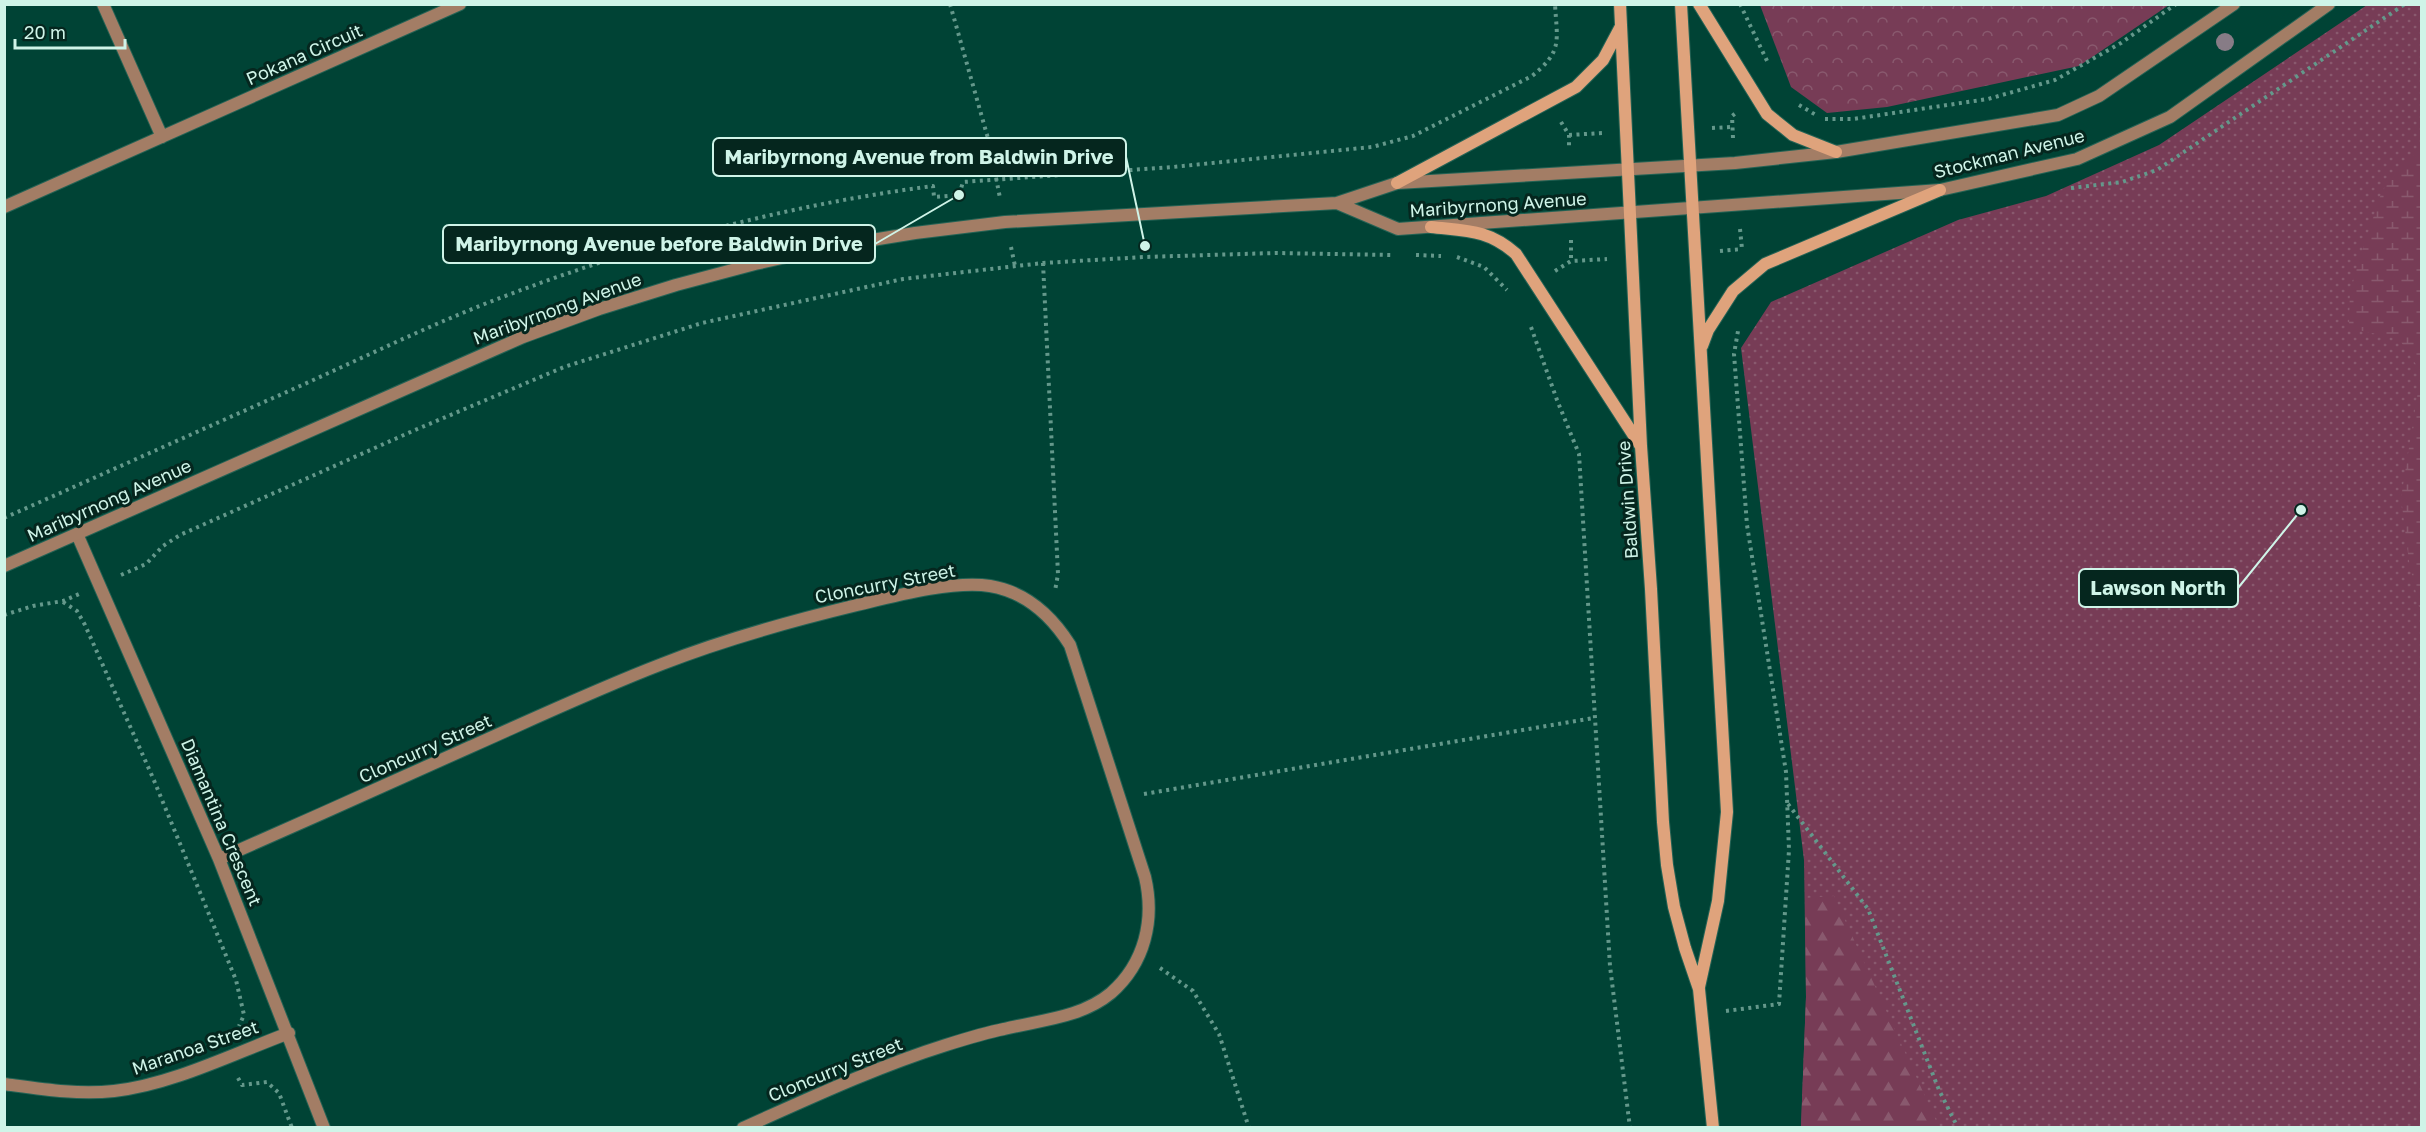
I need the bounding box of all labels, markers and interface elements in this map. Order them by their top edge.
scale bar [15,12,124,50]
street label: Pokana Circuit [242,19,366,89]
text: 20 m [24,21,66,43]
street label: Stockman Avenue [1931,124,2087,182]
callout: Maribyrnong Avenue from Baldwin Drive [713,138,1126,176]
text: Maribyrnong Avenue from Baldwin Drive [724,144,1114,168]
street label: Maribyrnong Avenue [1409,187,1587,221]
callout: Maribyrnong Avenue before Baldwin Drive [443,225,875,263]
text: Maribyrnong Avenue before Baldwin Drive [455,231,863,255]
street label: Maribyrnong Avenue [470,267,644,349]
street label: Baldwin Drive [1612,440,1642,560]
street label: Maribyrnong Avenue [24,454,194,546]
street label: Cloncurry Street [813,559,957,607]
callout: Lawson North [2079,569,2238,607]
text: Lawson North [2090,575,2226,599]
street label: Cloncurry Street [355,709,495,787]
street label: Diamantina Crescent [177,735,267,909]
street label: Maranoa Street [129,1015,261,1079]
street label: Cloncurry Street [765,1032,905,1106]

